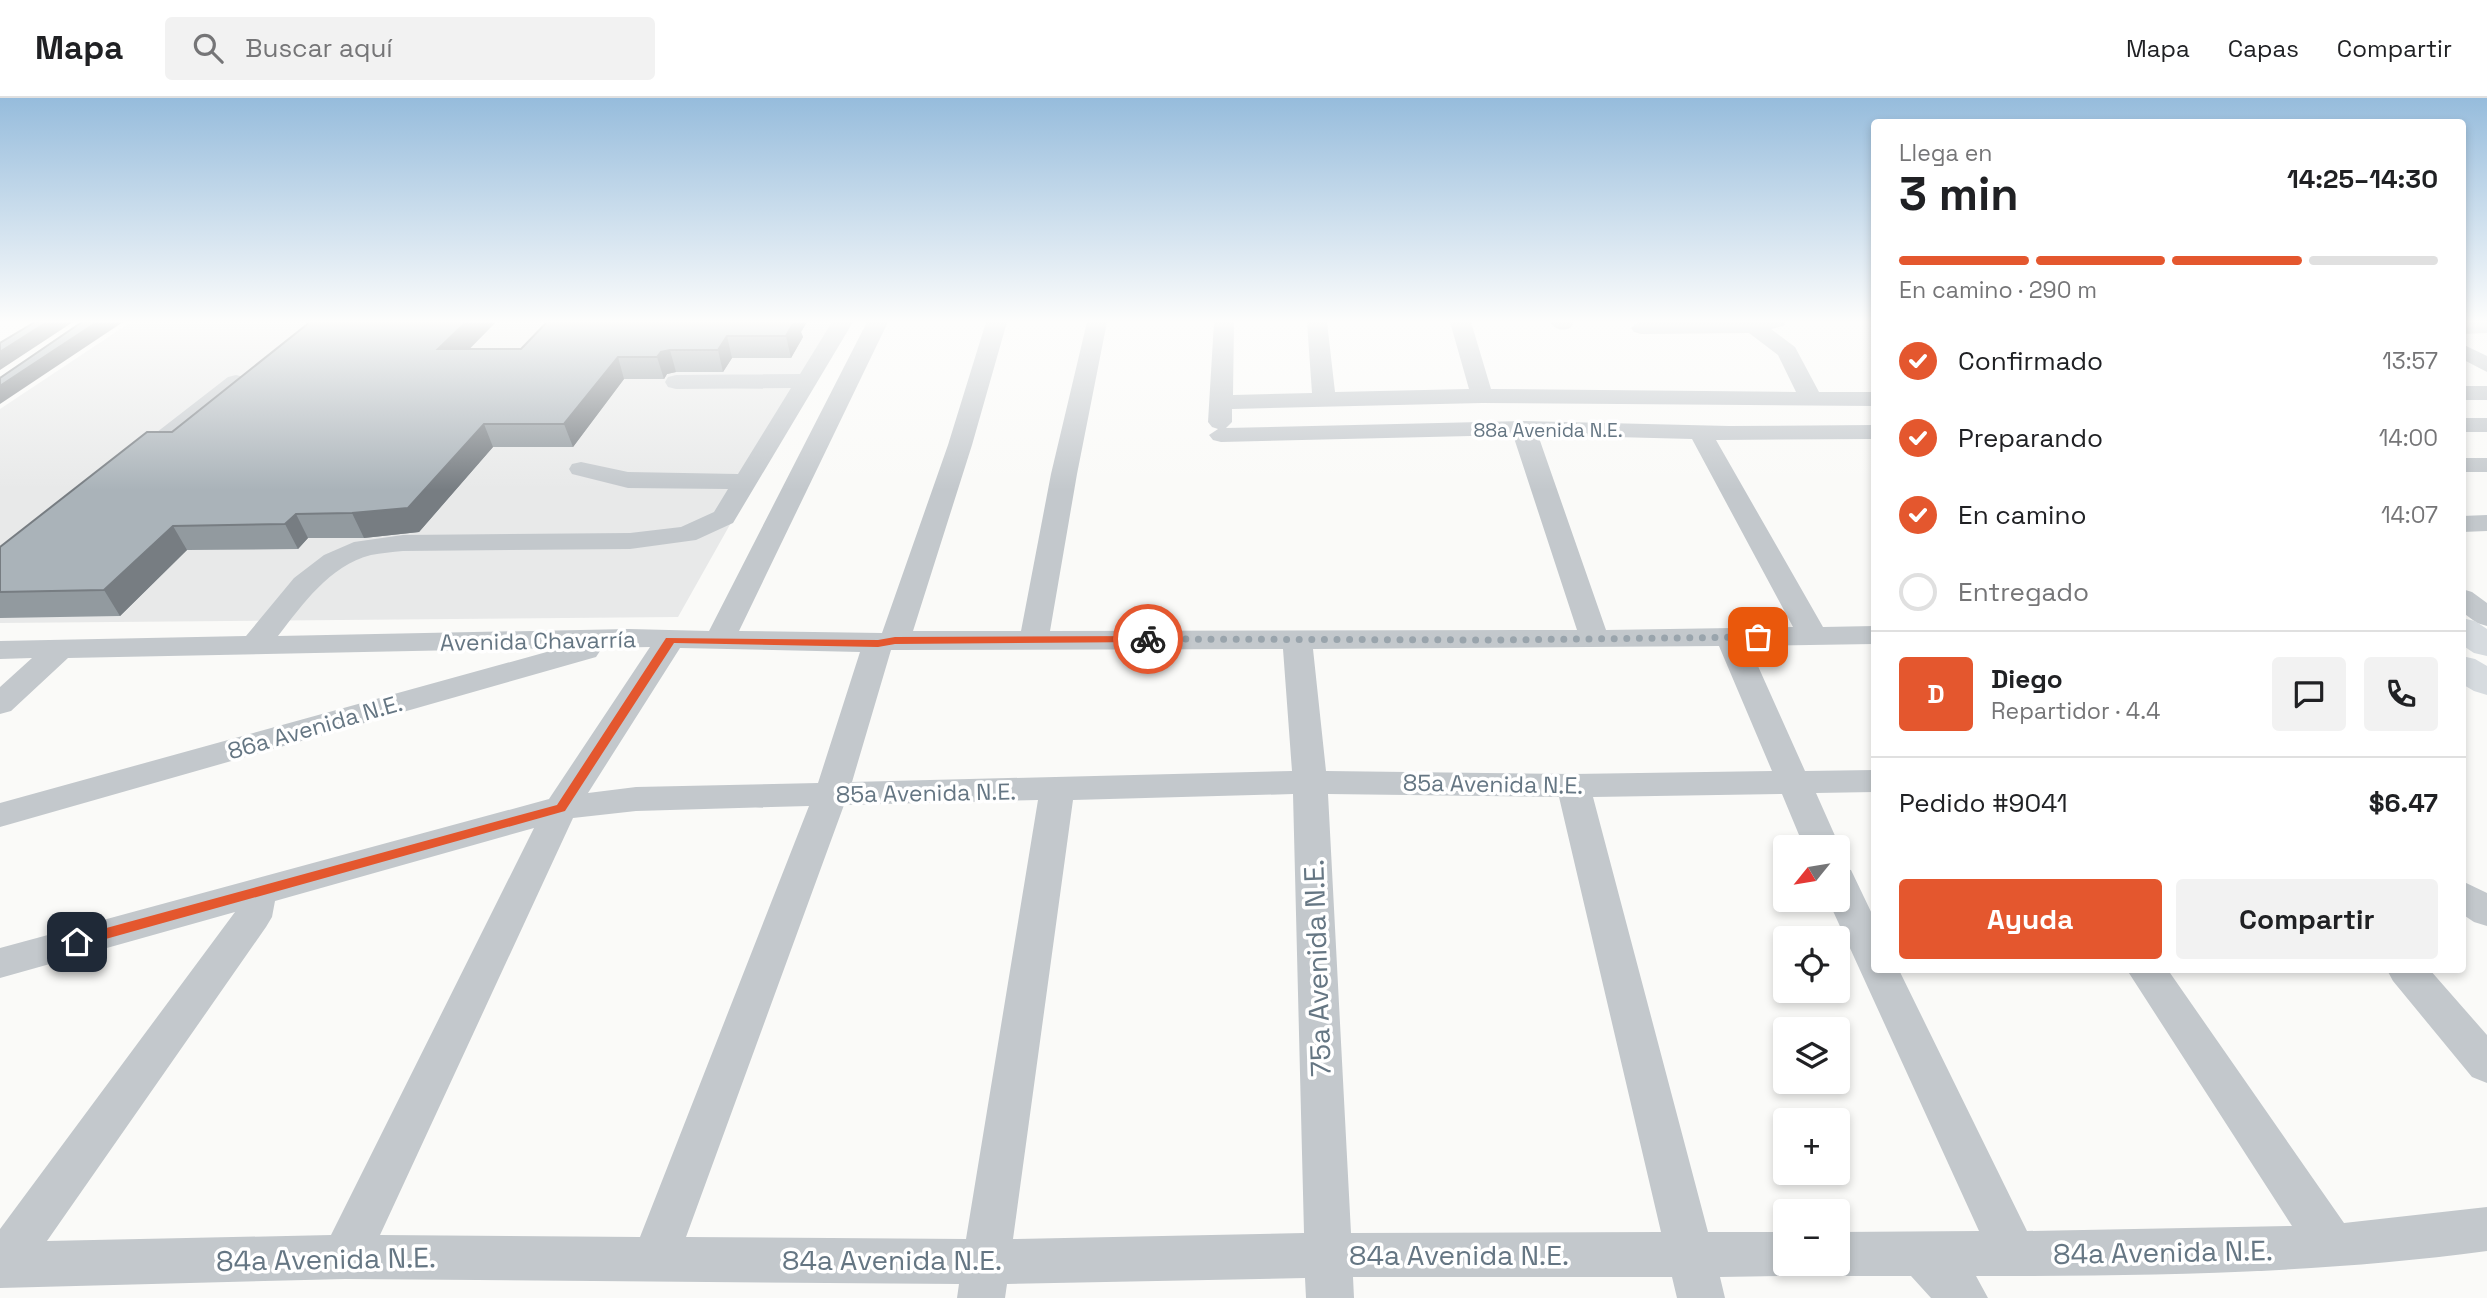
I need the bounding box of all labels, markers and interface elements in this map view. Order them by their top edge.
search box [165,17,655,80]
text: Mapa [35,27,123,69]
icon: search [189,29,227,67]
text: Buscar aquí [245,31,393,65]
text: Mapa [2126,33,2190,64]
text: Capas [2228,33,2299,64]
text: Compartir [2337,33,2452,64]
text: Llega en [1899,138,1992,168]
text: 14:25–14:30 [2287,162,2438,196]
text: 3 min [1899,165,2019,223]
text: En camino · 290 m [1899,275,2097,305]
icon: check [1899,342,1937,380]
text: Confirmado [1958,344,2103,378]
text: 13:57 [2382,346,2438,376]
street label: 88a Avenida N.E. [1473,418,1623,443]
icon: check [1899,419,1937,457]
text: Preparando [1958,421,2103,455]
text: 14:00 [2379,423,2438,453]
icon: check [1899,496,1937,534]
text: En camino [1958,498,2087,532]
text: 14:07 [2381,500,2438,530]
text: Entregado [1958,575,2089,609]
courier [1113,604,1183,674]
pin [1728,607,1788,667]
icon: bag [1739,618,1777,656]
icon: bike [1129,620,1167,658]
street label: Avenida Chavarría [440,624,636,658]
button: chat [2272,657,2346,731]
button: phone [2364,657,2438,731]
text: Diego [1991,662,2063,696]
text: D [1927,677,1945,711]
street label: 86a Avenida N.E. [224,688,406,766]
text: Repartidor · 4.4 [1991,696,2160,726]
street label: 85a Avenida N.E. [1403,767,1583,801]
street label: 85a Avenida N.E. [836,776,1016,810]
text: Pedido #9041 [1899,786,2068,820]
text: $6.47 [2369,786,2438,820]
north arrow [1773,835,1850,912]
map controls [1773,835,1850,1276]
street label: 75a Avenida N.E. [1295,859,1339,1077]
button: Ayuda [1899,879,2162,959]
button: Compartir [2176,879,2438,959]
pin [47,912,107,972]
icon: home [58,923,96,961]
button: locate [1773,926,1850,1003]
button: layers [1773,1017,1850,1094]
button: + [1773,1108,1850,1185]
button: − [1773,1199,1850,1276]
street label: 84a Avenida N.E. [2053,1232,2273,1272]
street label: 84a Avenida N.E. [1349,1237,1569,1273]
street label: 84a Avenida N.E. [216,1239,436,1279]
street label: 84a Avenida N.E. [782,1242,1002,1278]

